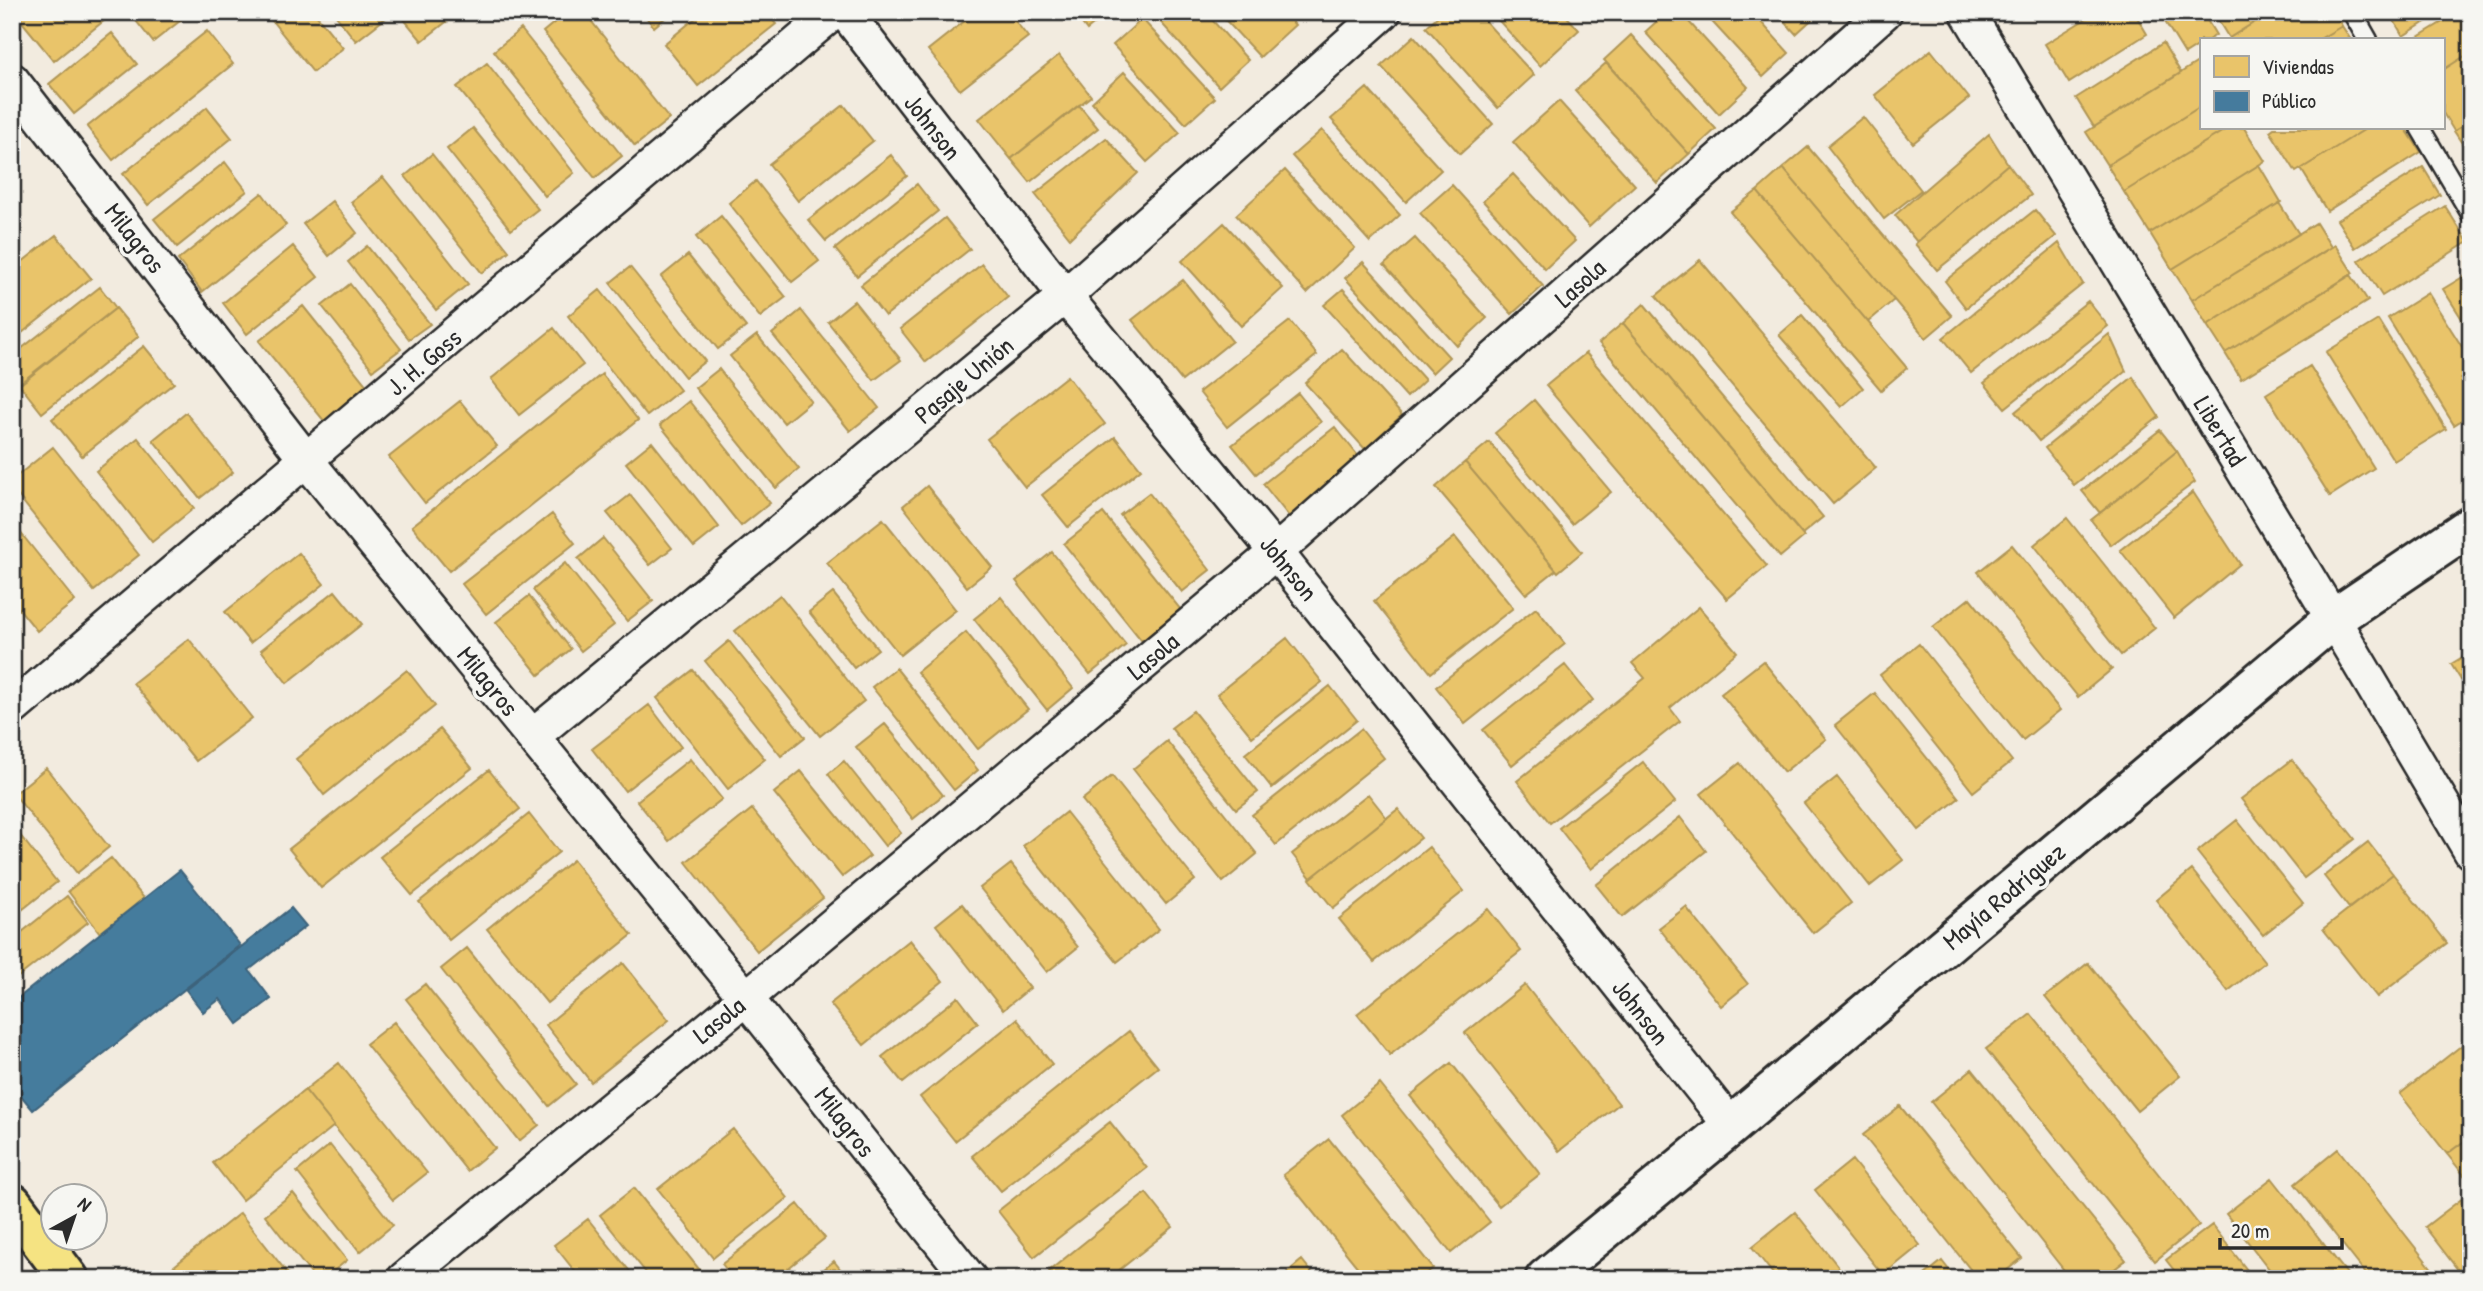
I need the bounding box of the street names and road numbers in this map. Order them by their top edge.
street label: Johnson [897,86,970,167]
street label: Milagros [97,195,174,280]
street label: Lasola [1547,250,1613,315]
street label: J. H. Goss [379,320,469,403]
street label: Pasaje Unión [907,328,1021,431]
street label: Libertad [2186,389,2255,472]
street label: Johnson [1252,528,1327,608]
street label: Lasola [1119,624,1186,687]
street label: Milagros [449,638,527,723]
street label: Mayía Rodríguez [1935,834,2073,957]
street label: Johnson [1605,971,1678,1052]
street label: Lasola [685,988,752,1051]
street label: Milagros [807,1079,884,1164]

